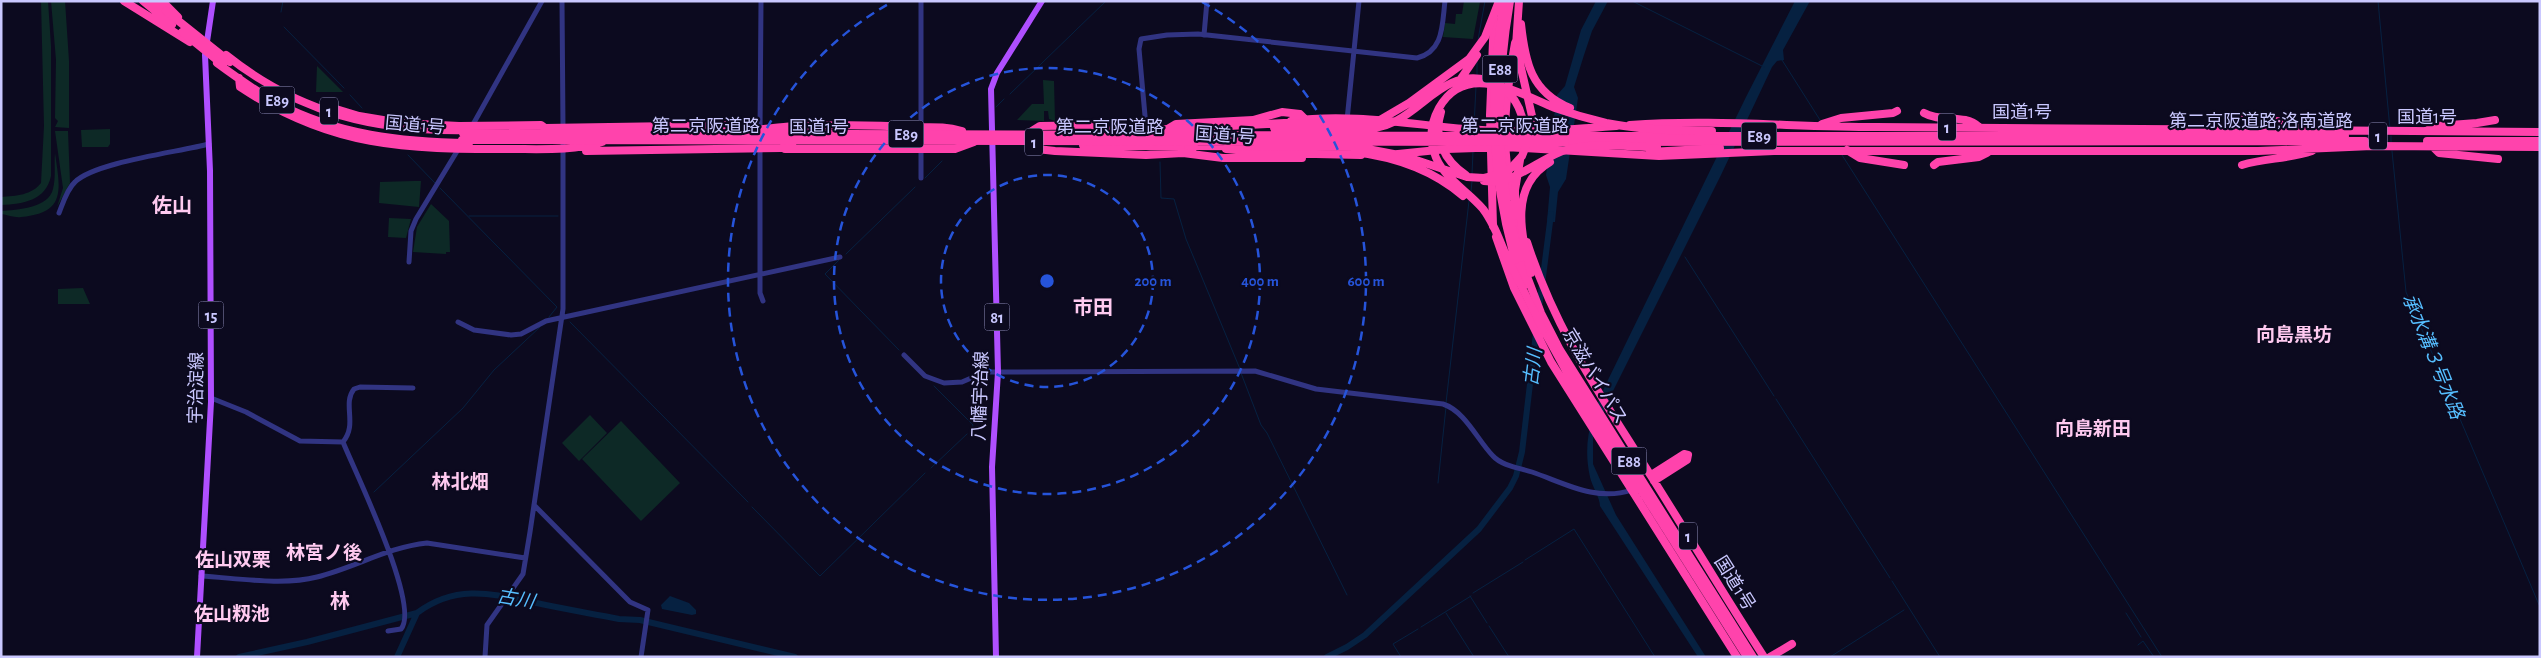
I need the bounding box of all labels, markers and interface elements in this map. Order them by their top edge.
road number: E88 [1482,56,1518,82]
road number: E89 [260,86,294,114]
road number: 1 [320,98,338,124]
street label: 国道1号 [1992,102,2052,122]
street label: 国道1号 [2397,107,2457,127]
street label: 第二京阪道路;洛南道路 [2169,111,2353,131]
street label: 国道1号 [384,112,446,138]
road number: 1 [1938,114,1956,140]
street label: 第二京阪道路 [652,116,760,136]
street label: 第二京阪道路 [1461,116,1569,136]
street label: 国道1号 [789,117,849,137]
street label: 第二京阪道路 [1056,117,1164,137]
road number: E89 [888,120,924,148]
road number: E89 [1742,122,1776,150]
road number: 1 [2369,122,2387,150]
street label: 国道1号 [1194,123,1256,147]
road number: 1 [1025,128,1043,156]
district label: 佐山 [152,195,192,216]
centre of rings [1038,272,1056,290]
text: 200 m [1134,274,1172,289]
text: 400 m [1241,274,1279,289]
text: 600 m [1347,274,1385,289]
water label: 承水溝３号水路 [2399,291,2468,424]
district label: 市田 [1073,297,1113,318]
road number: 15 [198,302,224,328]
road number: 81 [984,304,1010,330]
district label: 向島黒坊 [2256,324,2332,345]
street label: 京滋バイパス [1559,325,1631,427]
water label: 古川 [1521,345,1545,387]
street label: 八幡宇治線 [968,351,992,441]
street label: 宇治淀線 [185,352,207,424]
district label: 向島新田 [2055,418,2131,439]
road number: E88 [1612,448,1646,474]
district label: 林北畑 [431,472,489,492]
road number: 1 [1679,522,1697,550]
district label: 林宮ノ後 [286,543,362,563]
district label: 佐山双栗 [195,550,271,570]
street label: 国道1号 [1711,552,1759,614]
water label: 古川 [495,586,538,612]
district label: 林 [330,591,350,612]
district label: 佐山籾池 [194,604,270,624]

